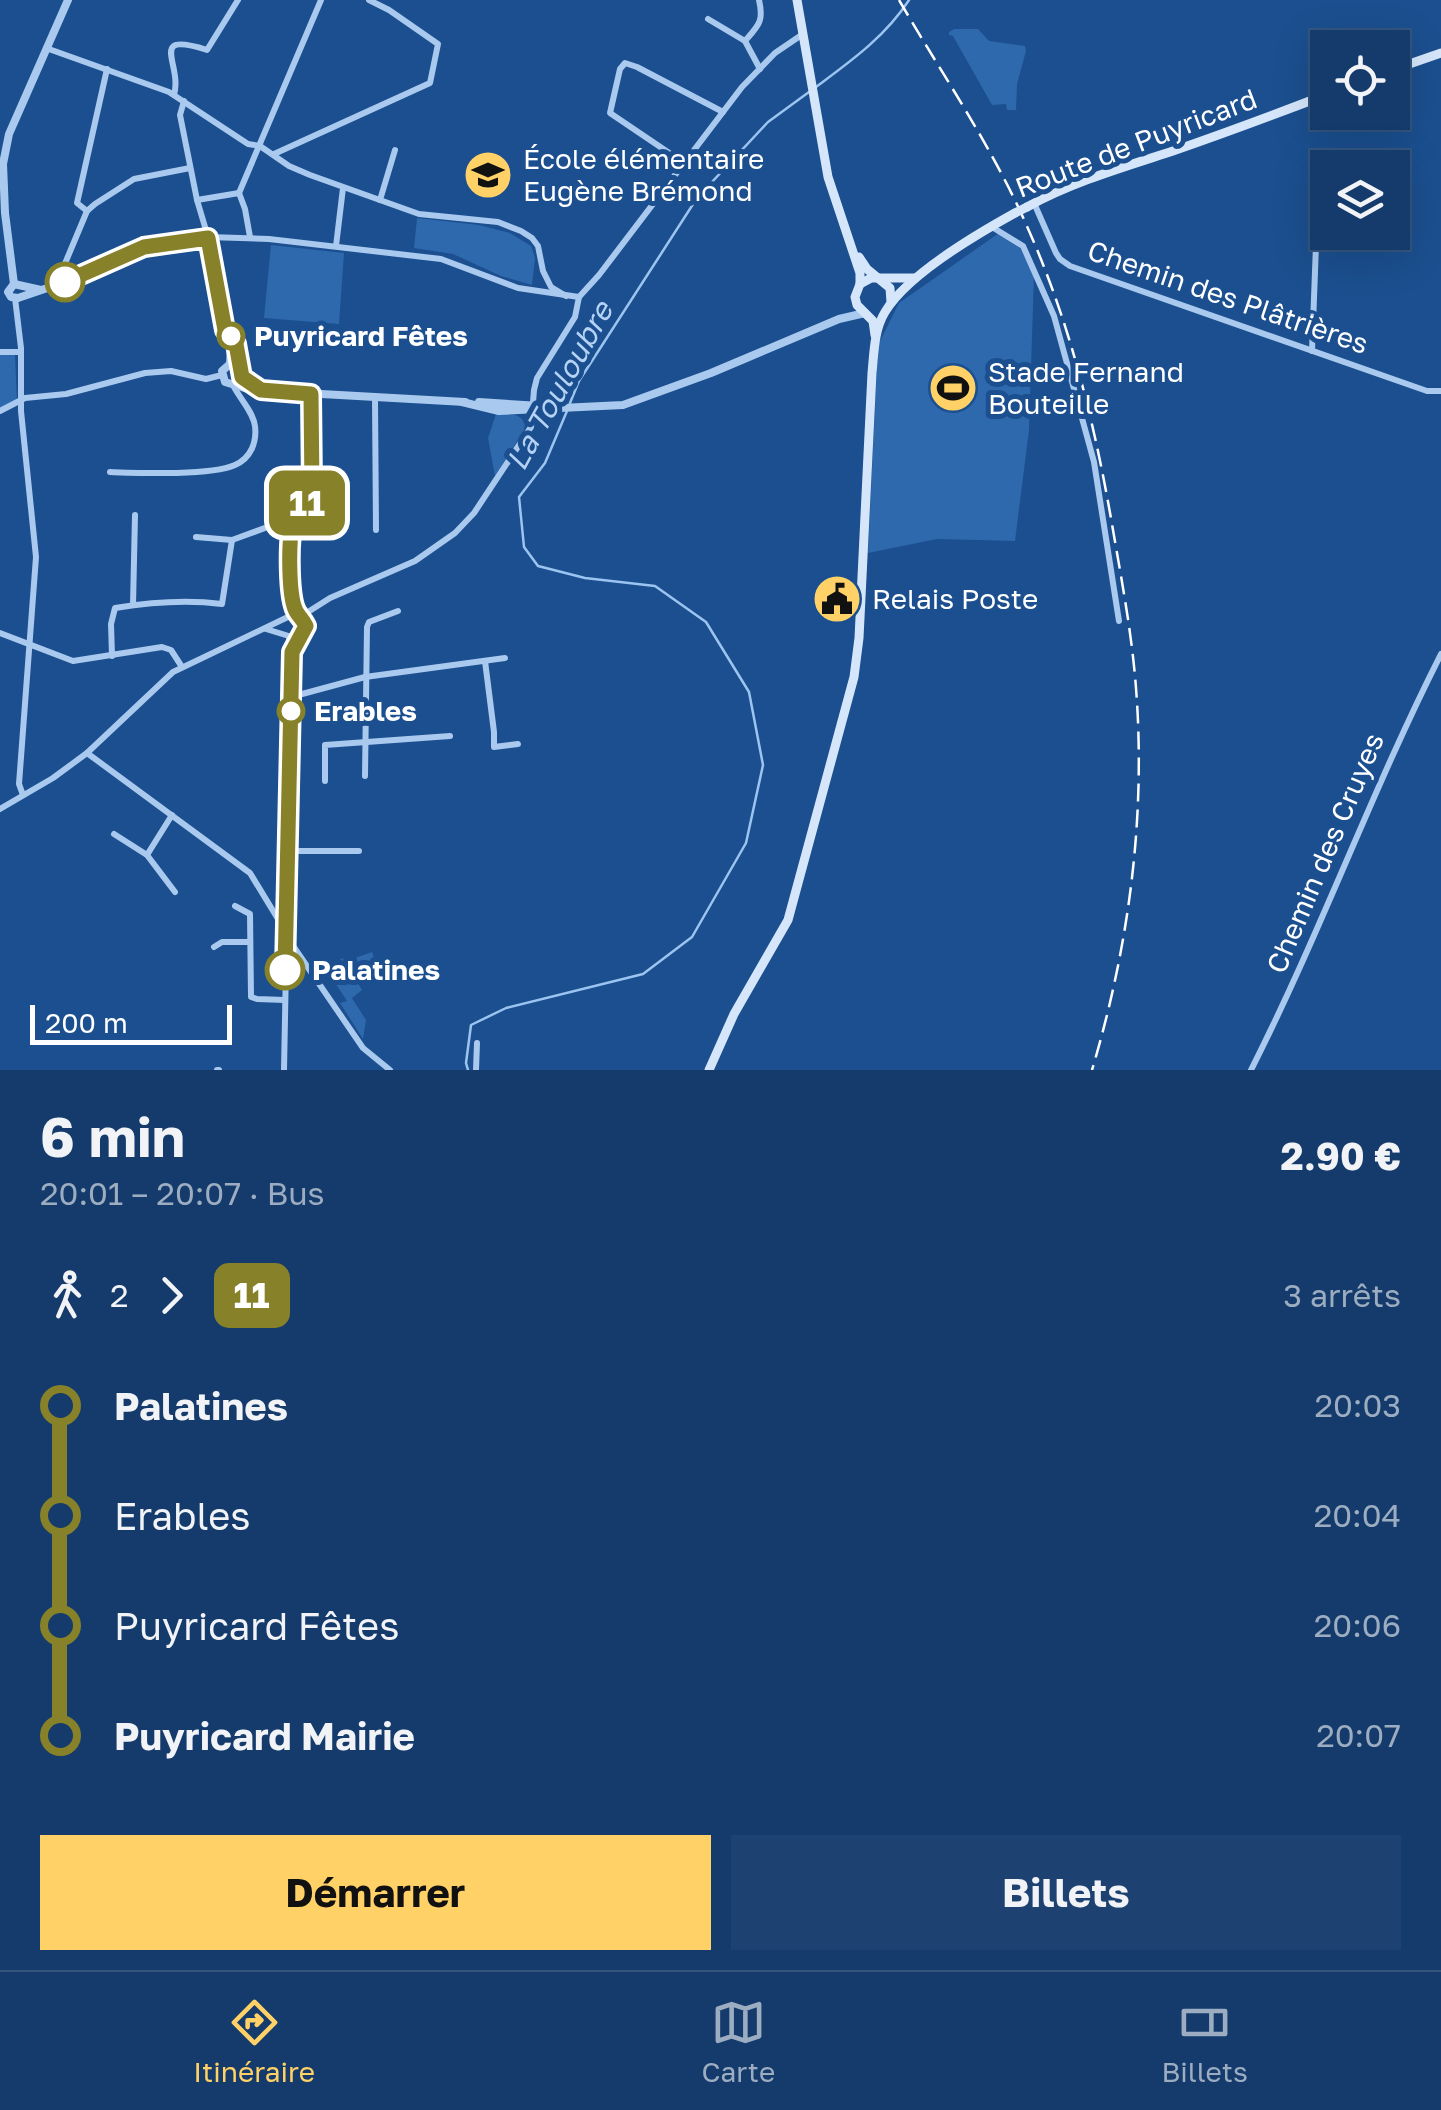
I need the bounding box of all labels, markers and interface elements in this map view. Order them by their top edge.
map controls [1310,30,1410,250]
button: locate [1310,30,1410,130]
street label: Route de Puyricard [1011,81,1261,204]
place label: École élémentaire Eugène Brémond [523,142,764,207]
school or university icon: École élémentaire Eugène Brémond [462,149,514,201]
button: layers [1310,150,1410,250]
street label: Chemin des Plâtrières [1083,233,1373,360]
unlabelled marker [46,263,84,301]
water label: La Touloubre [498,293,621,476]
place label: Puyricard Fêtes [254,319,468,352]
marker: Puyricard Fêtes [218,323,244,349]
place label: Stade Fernand Bouteille [988,355,1184,420]
sports icon: Stade Fernand Bouteille [927,362,979,414]
line badge: 11 [262,470,352,536]
text: 11 [289,482,325,524]
public building icon: Relais Poste [811,573,863,625]
place label: Relais Poste [872,582,1038,615]
place label: Erables [314,694,417,727]
marker: Erables [278,698,304,724]
street label: Chemin des Cruyes [1259,728,1390,978]
marker: Palatines [266,951,304,989]
place label: Palatines [312,953,440,986]
scale bar [30,1000,232,1044]
text: 200 m [45,1006,128,1039]
text: 6 min [40,1103,185,1169]
text: 2.90 € [1281,1133,1401,1178]
text: 20:01 – 20:07 · Bus [40,1174,324,1212]
icon: walk [40,1268,95,1323]
icon: forward [144,1268,199,1323]
text: 11 [234,1274,270,1316]
text: 2 [110,1276,129,1314]
text: 3 arrêts [1283,1276,1401,1314]
text: Palatines [114,1383,288,1428]
text: 20:03 [1314,1386,1401,1424]
text: Erables [114,1493,250,1538]
text: 20:04 [1314,1496,1401,1534]
text: Puyricard Fêtes [114,1603,399,1648]
text: 20:06 [1314,1606,1401,1644]
text: Puyricard Mairie [114,1713,415,1758]
text: 20:07 [1316,1716,1401,1754]
button: Démarrer [40,1835,711,1950]
button: Billets [731,1835,1401,1950]
tab: Itinéraire [193,1995,315,2088]
tab: Carte [701,1995,775,2088]
tab: Billets [1162,1995,1248,2088]

